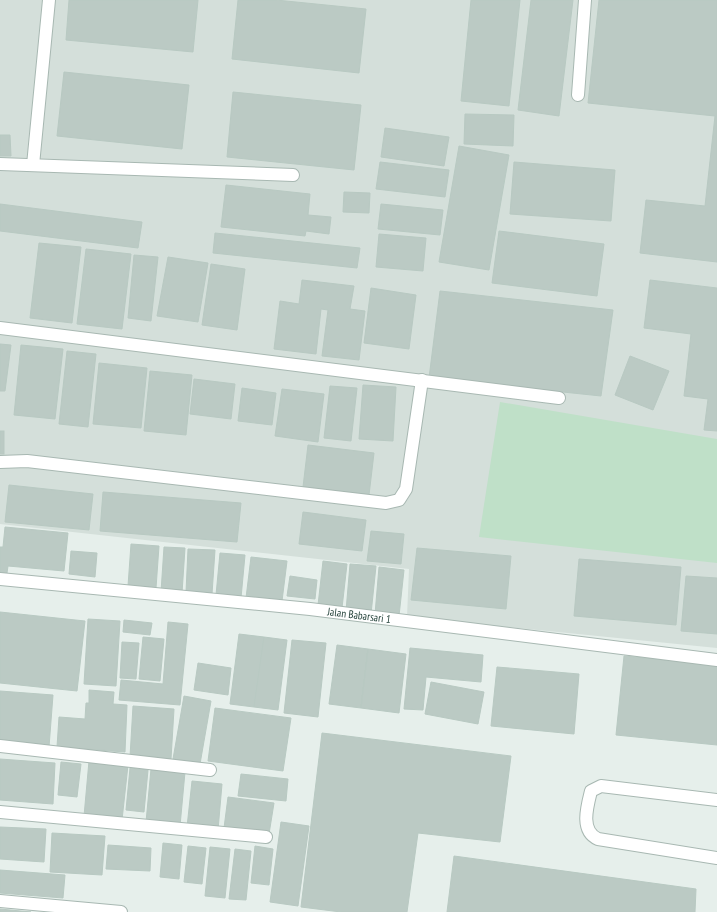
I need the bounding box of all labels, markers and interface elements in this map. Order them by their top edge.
street label: Jalan Babarsari 1 [326,604,392,626]

